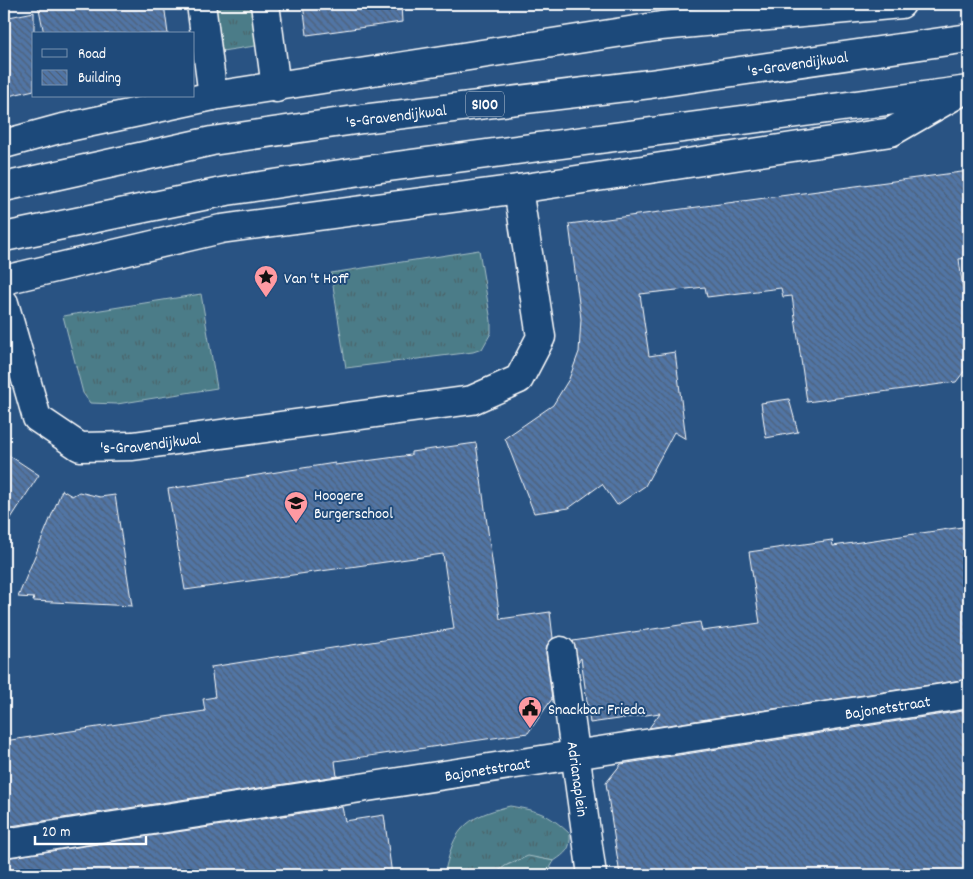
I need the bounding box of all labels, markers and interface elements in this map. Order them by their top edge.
legend [32,32,195,98]
text: Road [78,44,106,66]
street label: 's-Gravendijkwal [746,47,850,84]
text: Building [78,68,121,90]
road number: S100 [466,92,504,116]
street label: 's-Gravendijkwal [345,100,448,135]
place icon: Van 't Hoff [253,264,279,298]
place label: Van 't Hoff [284,268,349,291]
street label: 's-Gravendijkwal [100,428,202,461]
place label: Hoogere Burgerschool [314,485,393,526]
school or university icon: Hoogere Burgerschool [283,490,309,524]
street label: Bajonetstraat [843,691,932,727]
public building icon: Snackbar Frieda [517,695,543,729]
place label: Snackbar Frieda [548,699,646,722]
street label: Adrianaplein [560,740,593,818]
street label: Bajonetstraat [443,753,532,789]
scale bar [35,814,146,846]
text: 20 m [42,822,70,844]

